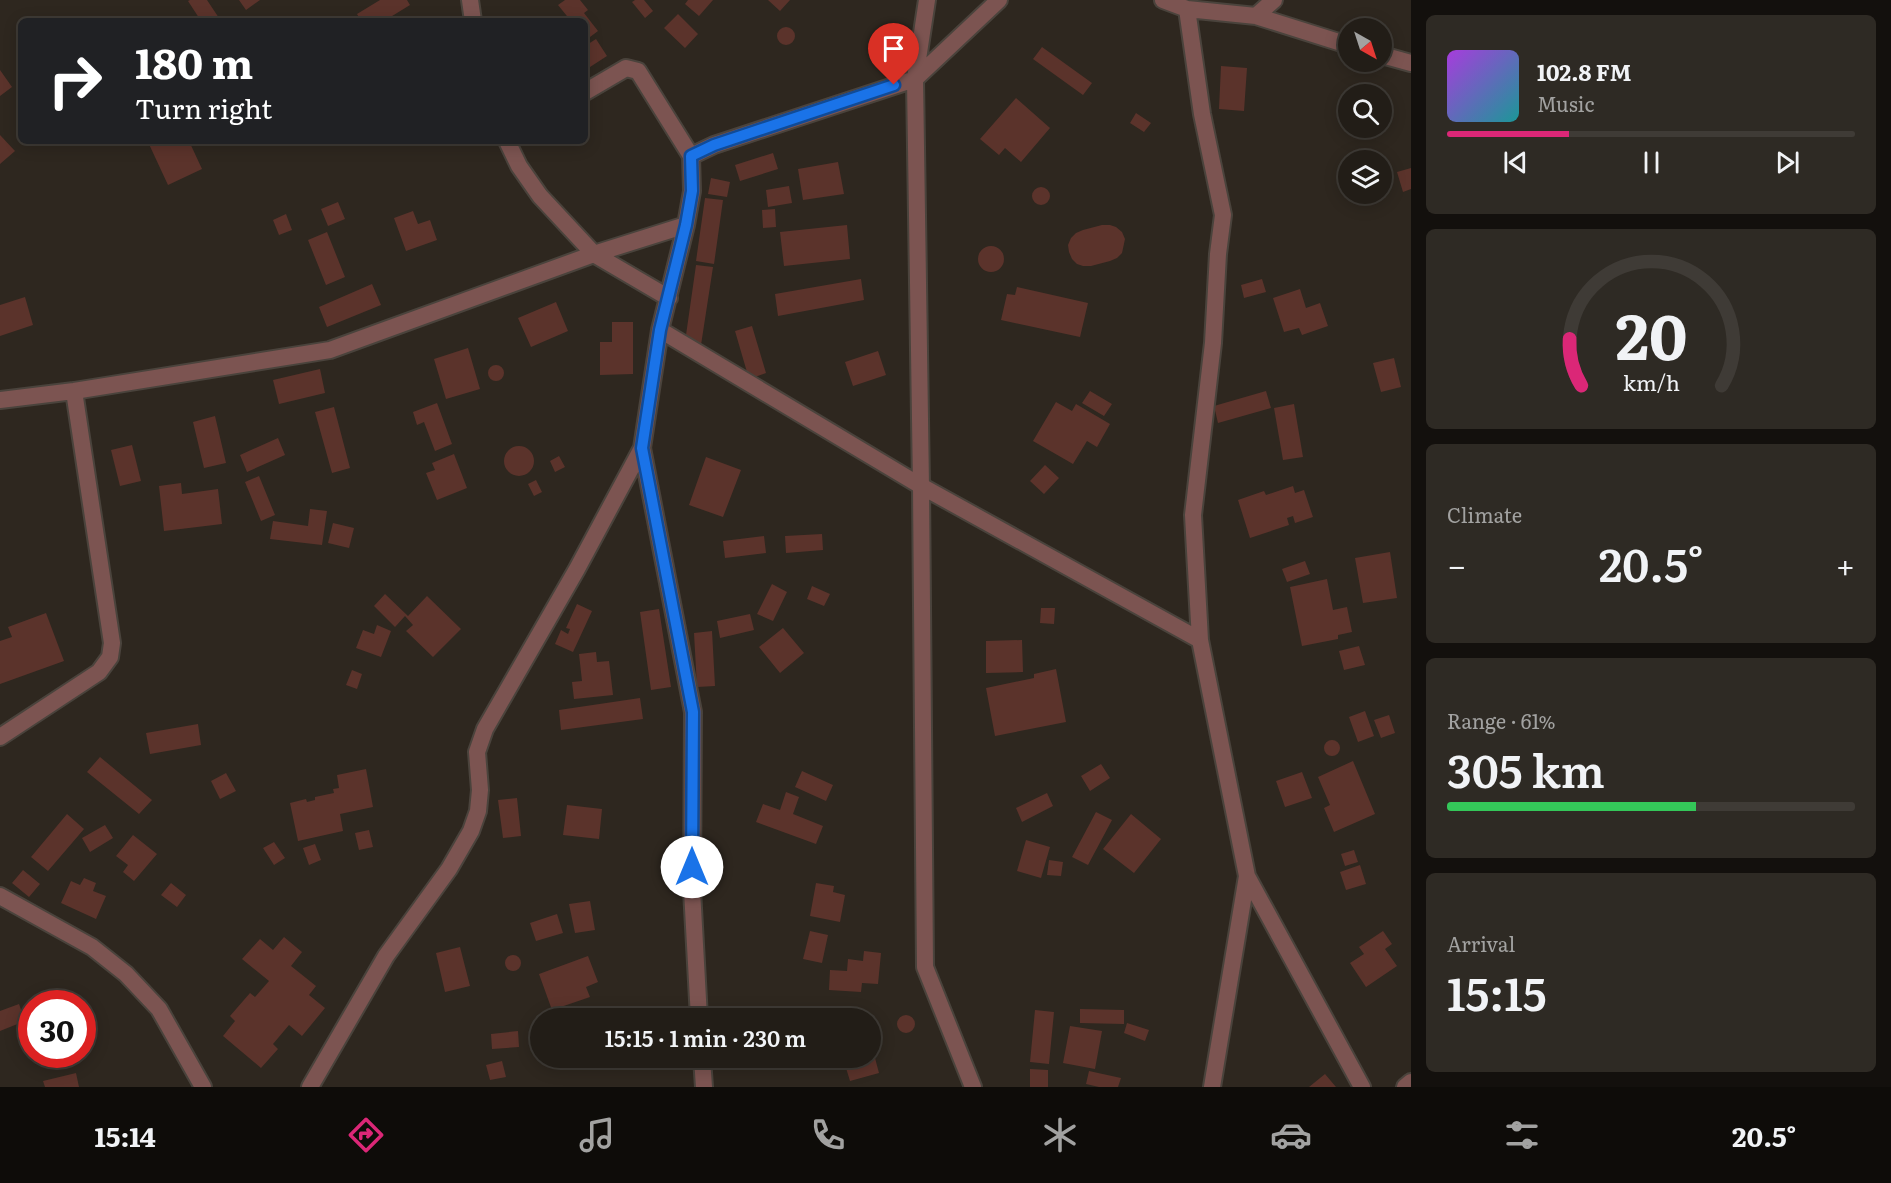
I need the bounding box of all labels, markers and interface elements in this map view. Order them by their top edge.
north arrow [1338,18,1392,72]
map controls [1338,18,1392,204]
pin [868,23,919,85]
text: 180 m [135,30,253,92]
icon: arrive [877,32,910,65]
icon: right [36,42,114,120]
text: 102.8 FM [1537,55,1631,88]
button: search [1338,84,1392,138]
text: Turn right [135,87,272,127]
text: Music [1537,88,1594,118]
icon: previous [1499,146,1532,179]
icon: pause [1635,146,1668,179]
icon: next [1771,146,1804,179]
button: layers [1338,150,1392,204]
text: 20 [1615,287,1687,379]
text: km/h [1622,367,1680,399]
text: Climate [1447,499,1522,529]
text: 20.5° [1599,529,1703,596]
text: − [1447,539,1466,588]
text: + [1836,539,1855,588]
text: Range · 61% [1447,705,1556,735]
text: 305 km [1447,735,1605,802]
position arrow [660,835,724,899]
text: Arrival [1447,928,1515,958]
text: 15:15 [1447,958,1547,1025]
speed limit sign: 30 [18,990,96,1068]
text: 15:15 · 1 min · 230 m [605,1021,806,1054]
icon: directions [345,1114,387,1156]
icon: music [576,1114,618,1156]
icon: phone [807,1114,849,1156]
icon: climate [1039,1114,1081,1156]
icon: car [1270,1114,1312,1156]
icon: filters [1501,1114,1543,1156]
text: 15:14 [95,1115,156,1155]
text: 20.5° [1732,1115,1796,1155]

